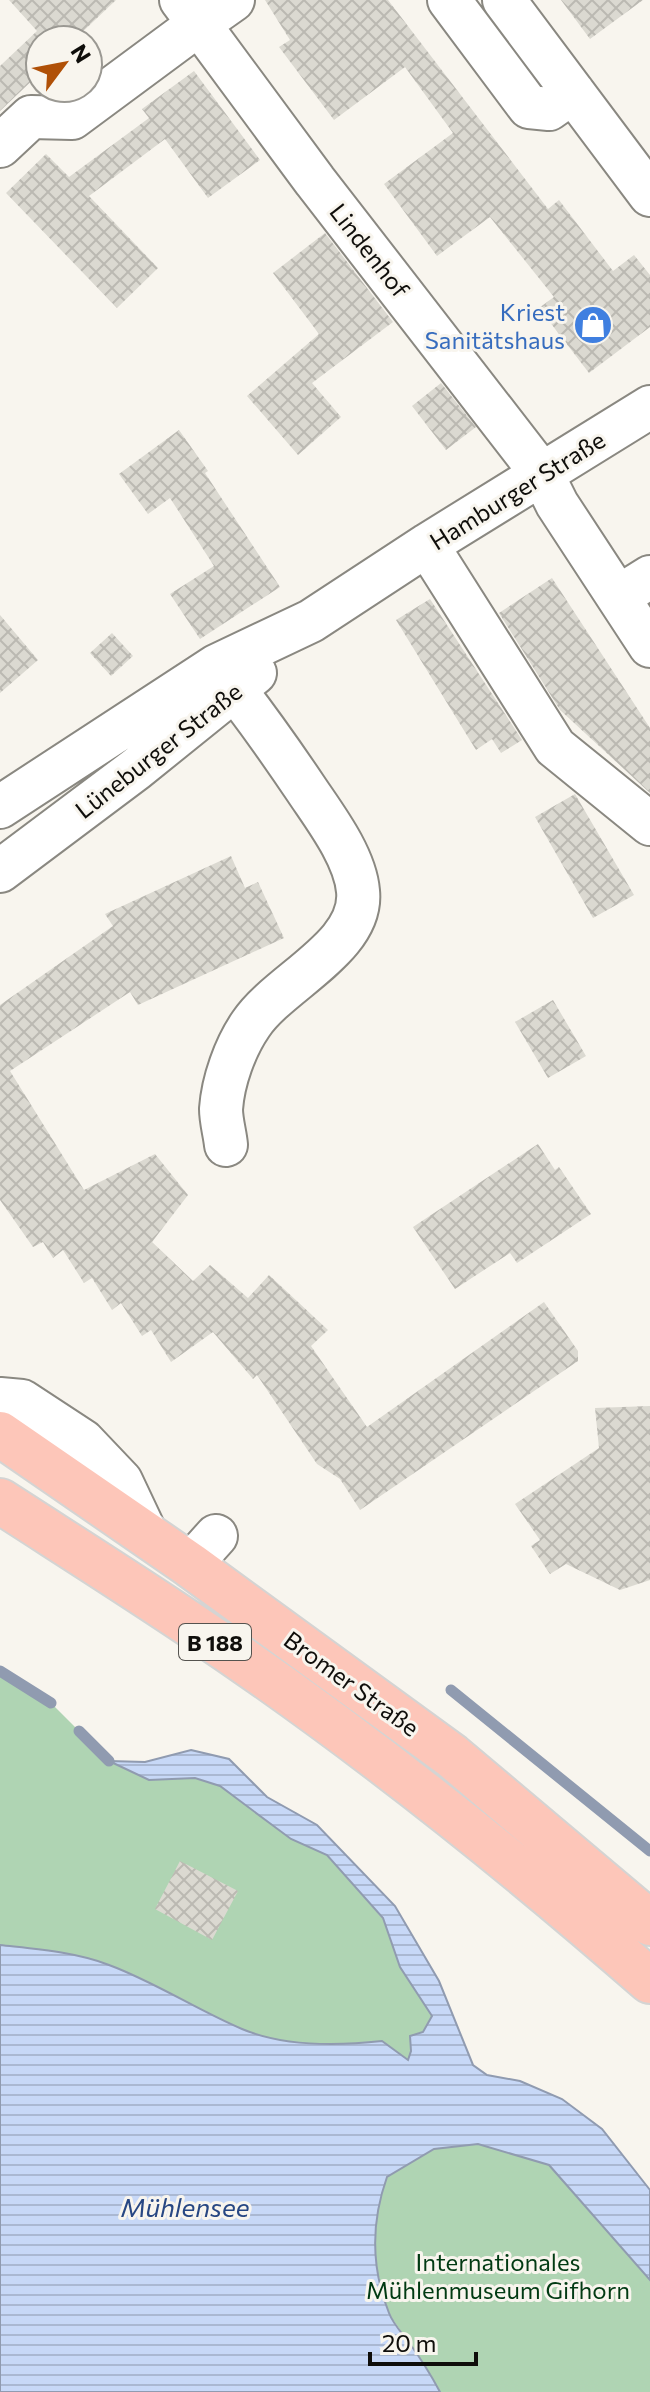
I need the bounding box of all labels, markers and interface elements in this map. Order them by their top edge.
north arrow [24,24,104,104]
text: N [66,39,97,67]
street label: Lindenhof [324,197,416,303]
place label: Kriest Sanitätshaus [425,297,565,354]
shop icon: Kriest Sanitätshaus [572,304,614,346]
street label: Hamburger Straße [424,424,610,556]
street label: Lüneburger Straße [69,676,247,824]
road number: B 188 [179,1624,251,1660]
street label: Bromer Straße [279,1624,425,1742]
water label: Mühlensee [121,2191,250,2222]
park label: Internationales Mühlenmuseum Gifhorn [366,2247,630,2304]
scale bar [370,2316,476,2366]
text: 20 m [382,2328,436,2357]

